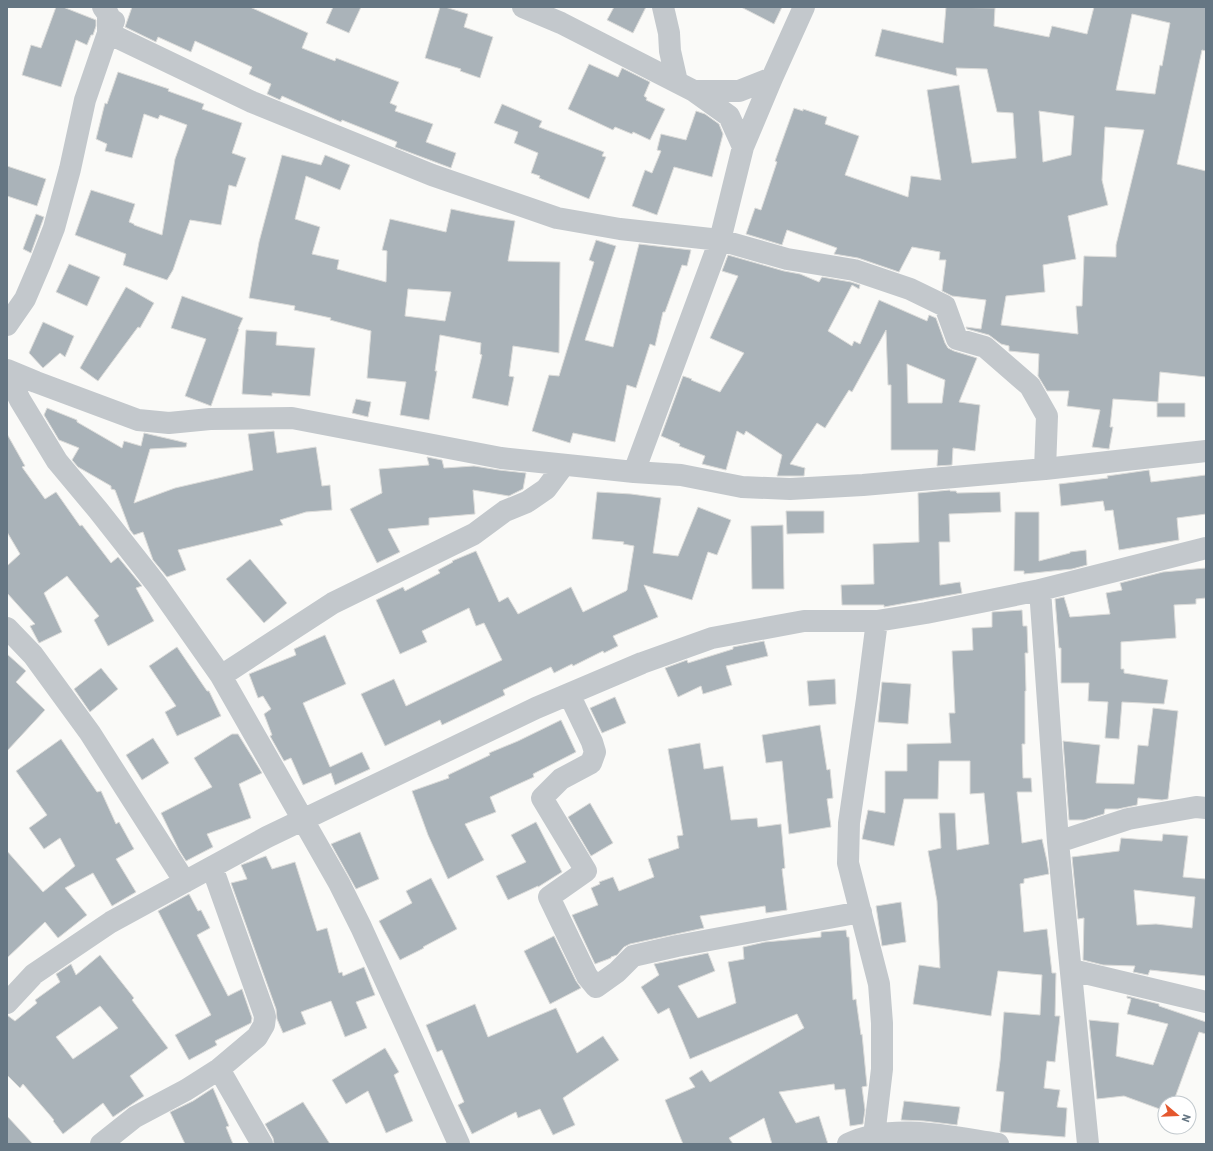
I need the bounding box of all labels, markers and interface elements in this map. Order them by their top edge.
north arrow [1157,1095,1197,1135]
text: N [1180,1113,1194,1124]

